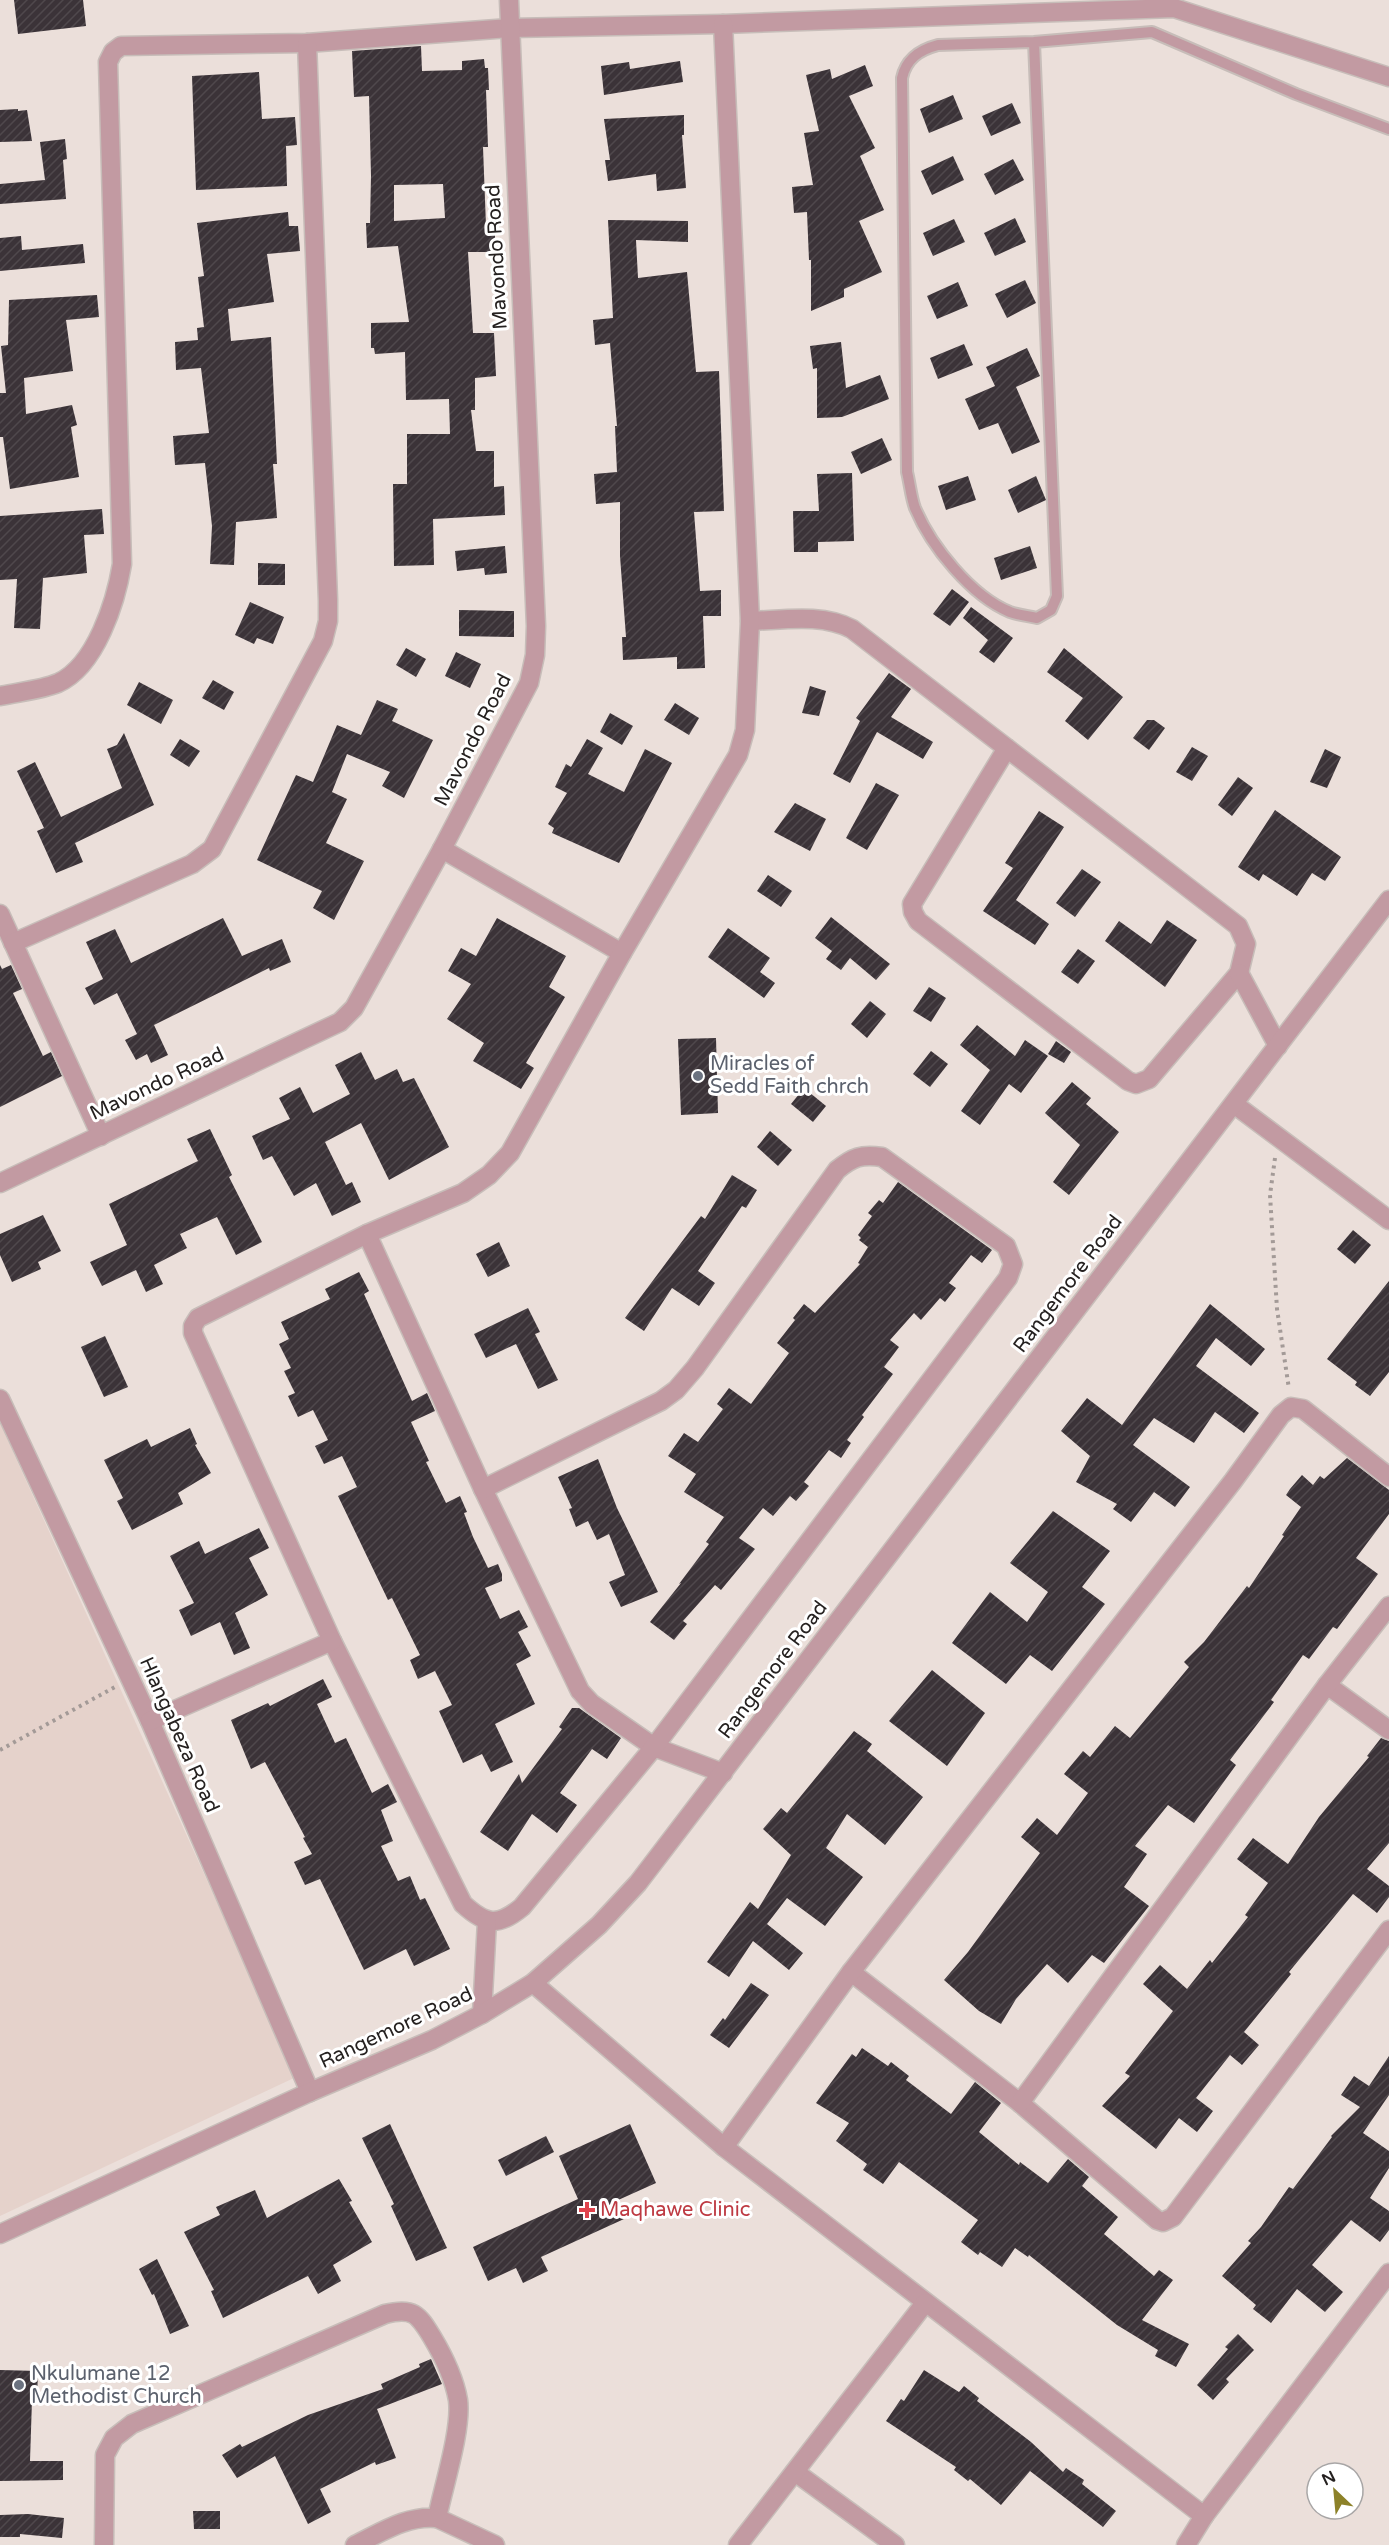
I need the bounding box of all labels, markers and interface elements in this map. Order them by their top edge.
street label: Mavondo Road [481,184,513,330]
street label: Mavondo Road [429,670,517,810]
street label: Mavondo Road [86,1042,228,1126]
place label: Miracles of Sedd Faith chrch [710,1052,869,1099]
marker: Miracles of Sedd Faith chrch [691,1069,705,1083]
street label: Rangemore Road [1008,1210,1128,1358]
street label: Rangemore Road [713,1596,833,1744]
street label: Hlangabeza Road [134,1653,224,1817]
street label: Rangemore Road [316,1982,476,2074]
place label: Maqhawe Clinic [600,2198,750,2222]
marker: Maqhawe Clinic [578,2201,596,2219]
place label: Nkulumane 12 Methodist Church [31,2362,202,2409]
marker: Nkulumane 12 Methodist Church [12,2378,26,2392]
north arrow [1305,2461,1365,2521]
text: N [1319,2467,1339,2490]

